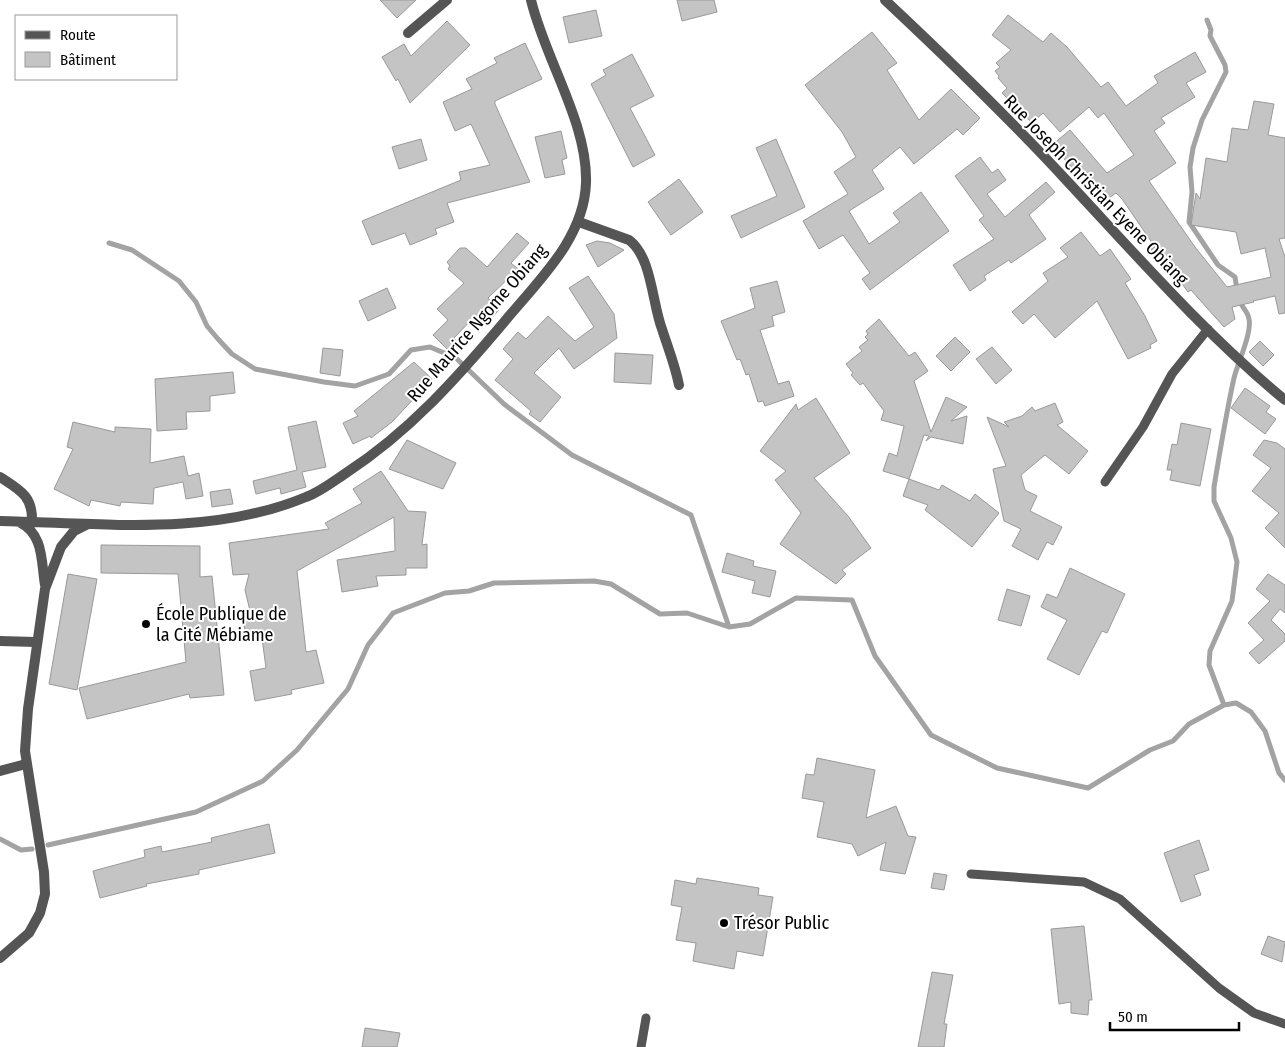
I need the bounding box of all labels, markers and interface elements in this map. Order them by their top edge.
legend [15,15,178,80]
text: Route [60,26,96,44]
text: Bâtiment [60,51,116,69]
street label: Rue Joseph Christian Eyene Obiang [999,90,1193,290]
street label: Rue Maurice Ngome Obiang [402,239,552,407]
place label: École Publique de la Cité Mébiame [156,602,287,646]
marker: École Publique de la Cité Mébiame [140,618,152,630]
place label: Trésor Public [734,912,829,934]
marker: Trésor Public [718,917,730,929]
scale bar [1110,1000,1239,1032]
text: 50 m [1118,1008,1148,1026]

